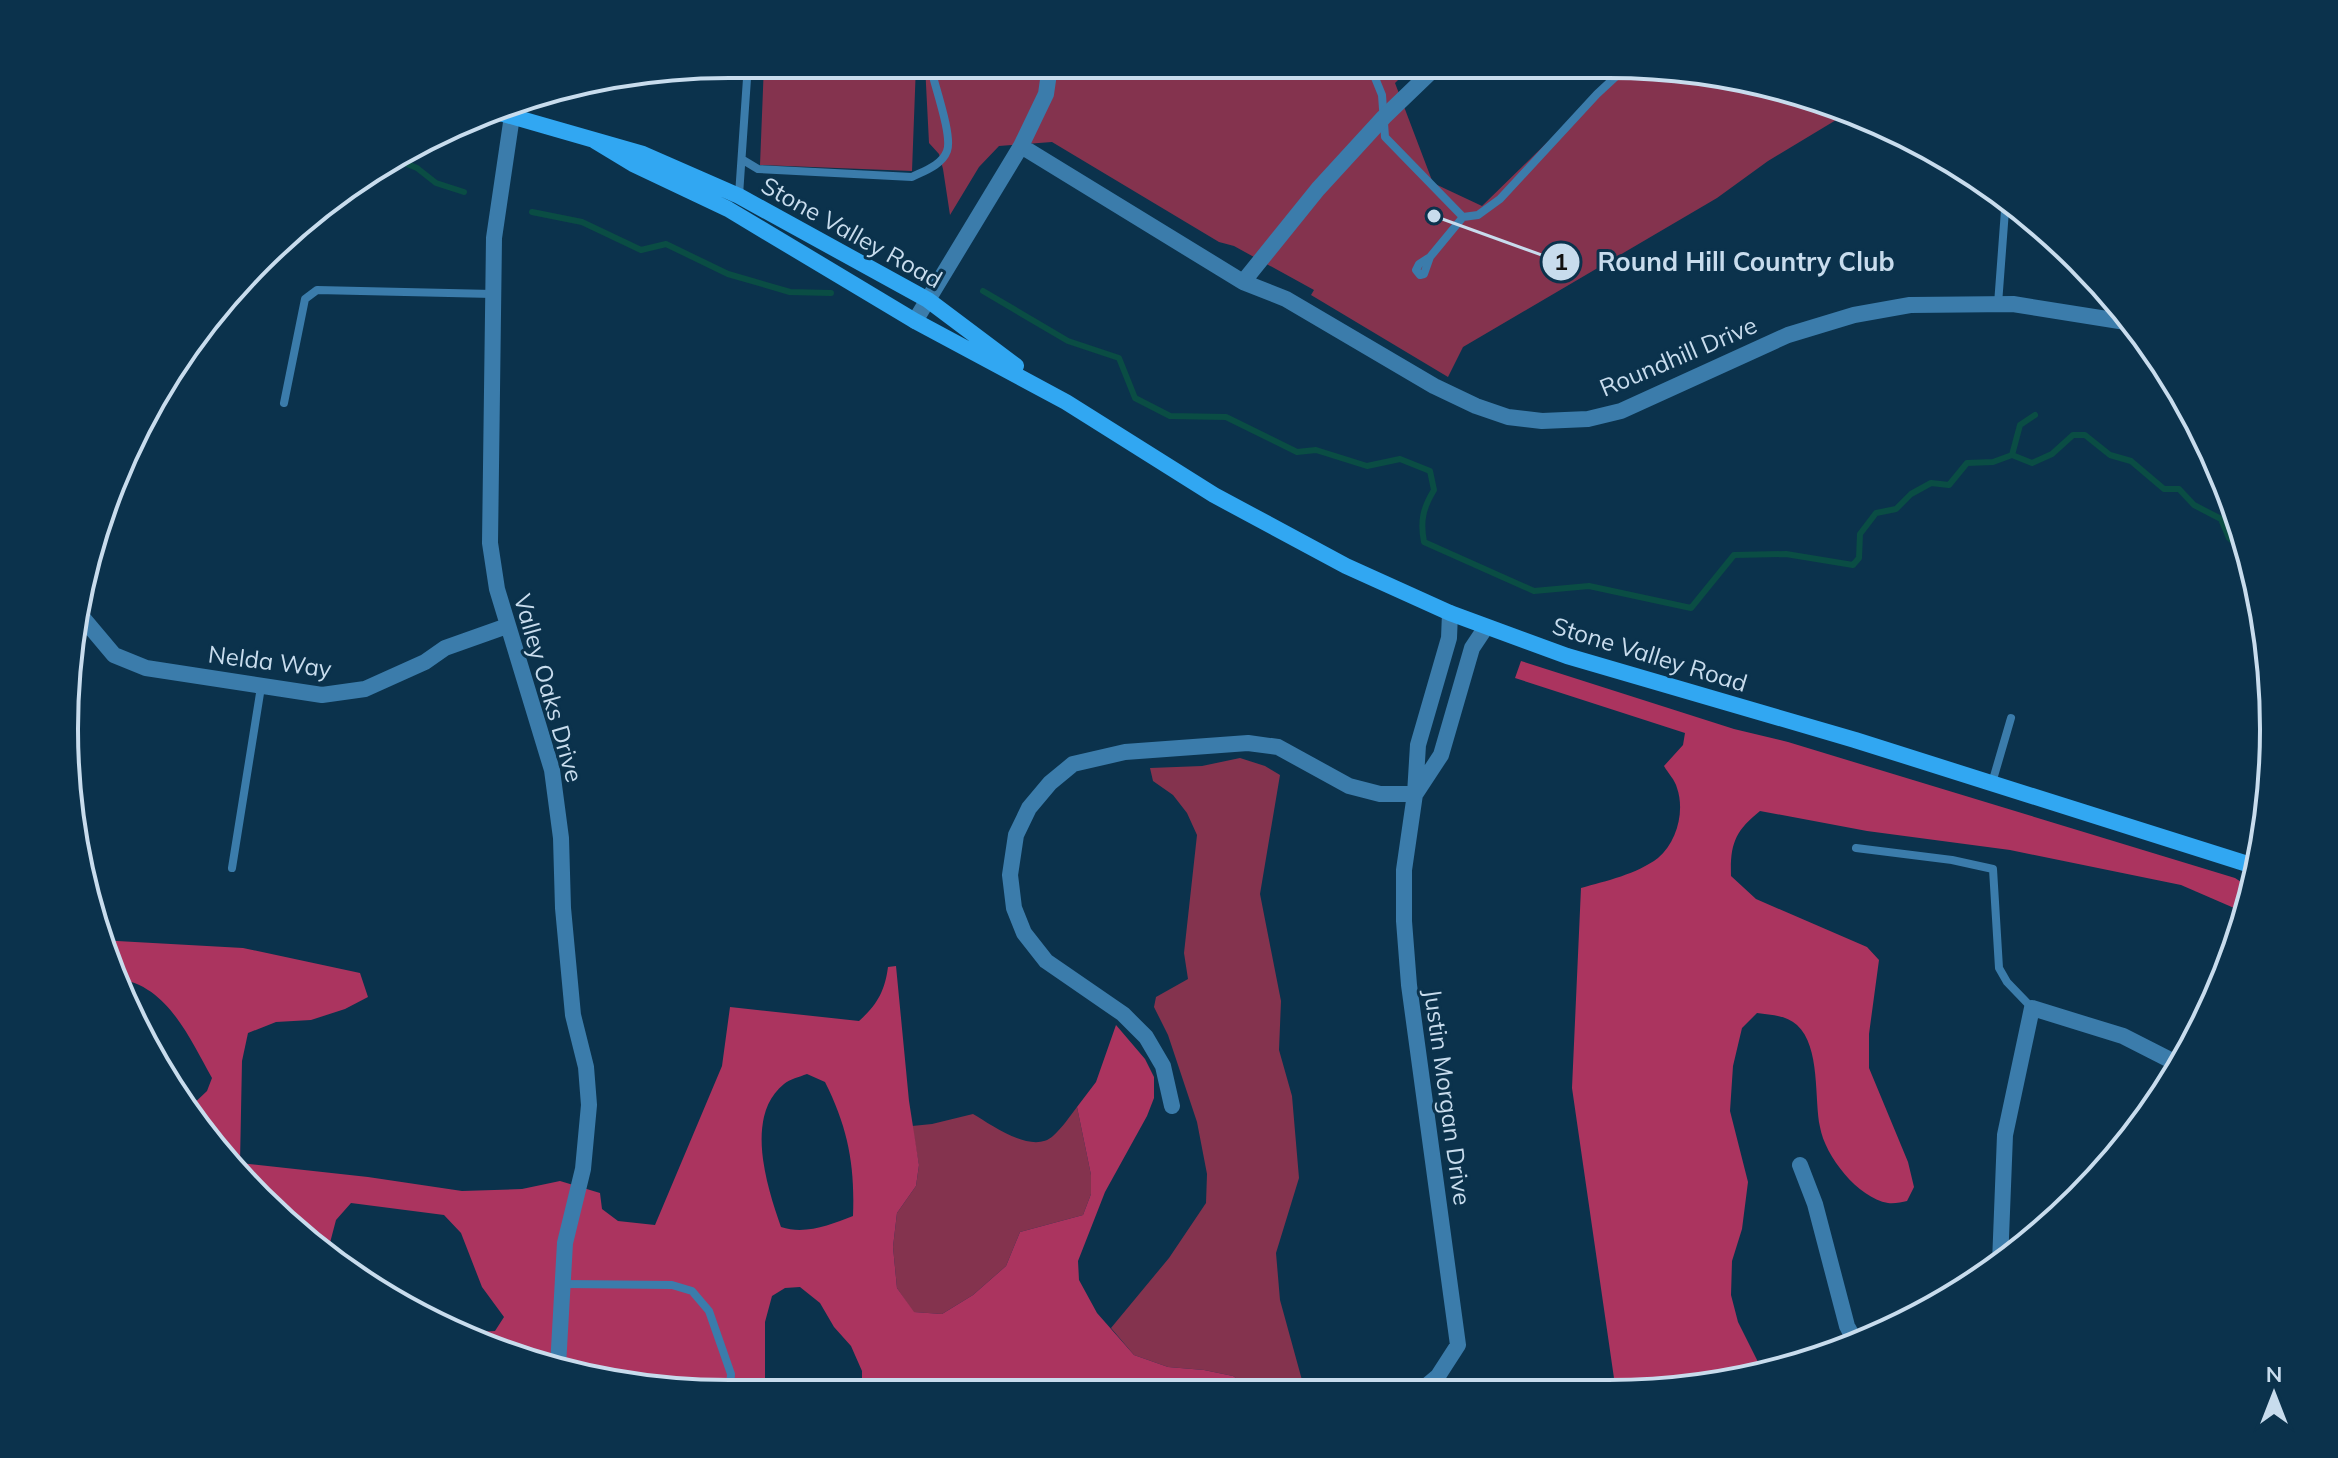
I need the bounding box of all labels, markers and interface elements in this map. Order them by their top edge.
street label: Stone Valley Road [756,170,948,294]
callout: Round Hill Country Club [1541,237,1911,287]
text: Round Hill Country Club [1597,245,1895,278]
text: 1 [1554,246,1568,276]
street label: Roundhill Drive [1595,309,1761,403]
street label: Valley Oaks Drive [508,590,590,786]
street label: Stone Valley Road [1549,610,1751,698]
street label: Nelda Way [207,639,334,683]
street label: Justin Morgan Drive [1418,987,1478,1207]
north arrow [2234,1354,2314,1434]
text: N [2266,1360,2282,1388]

